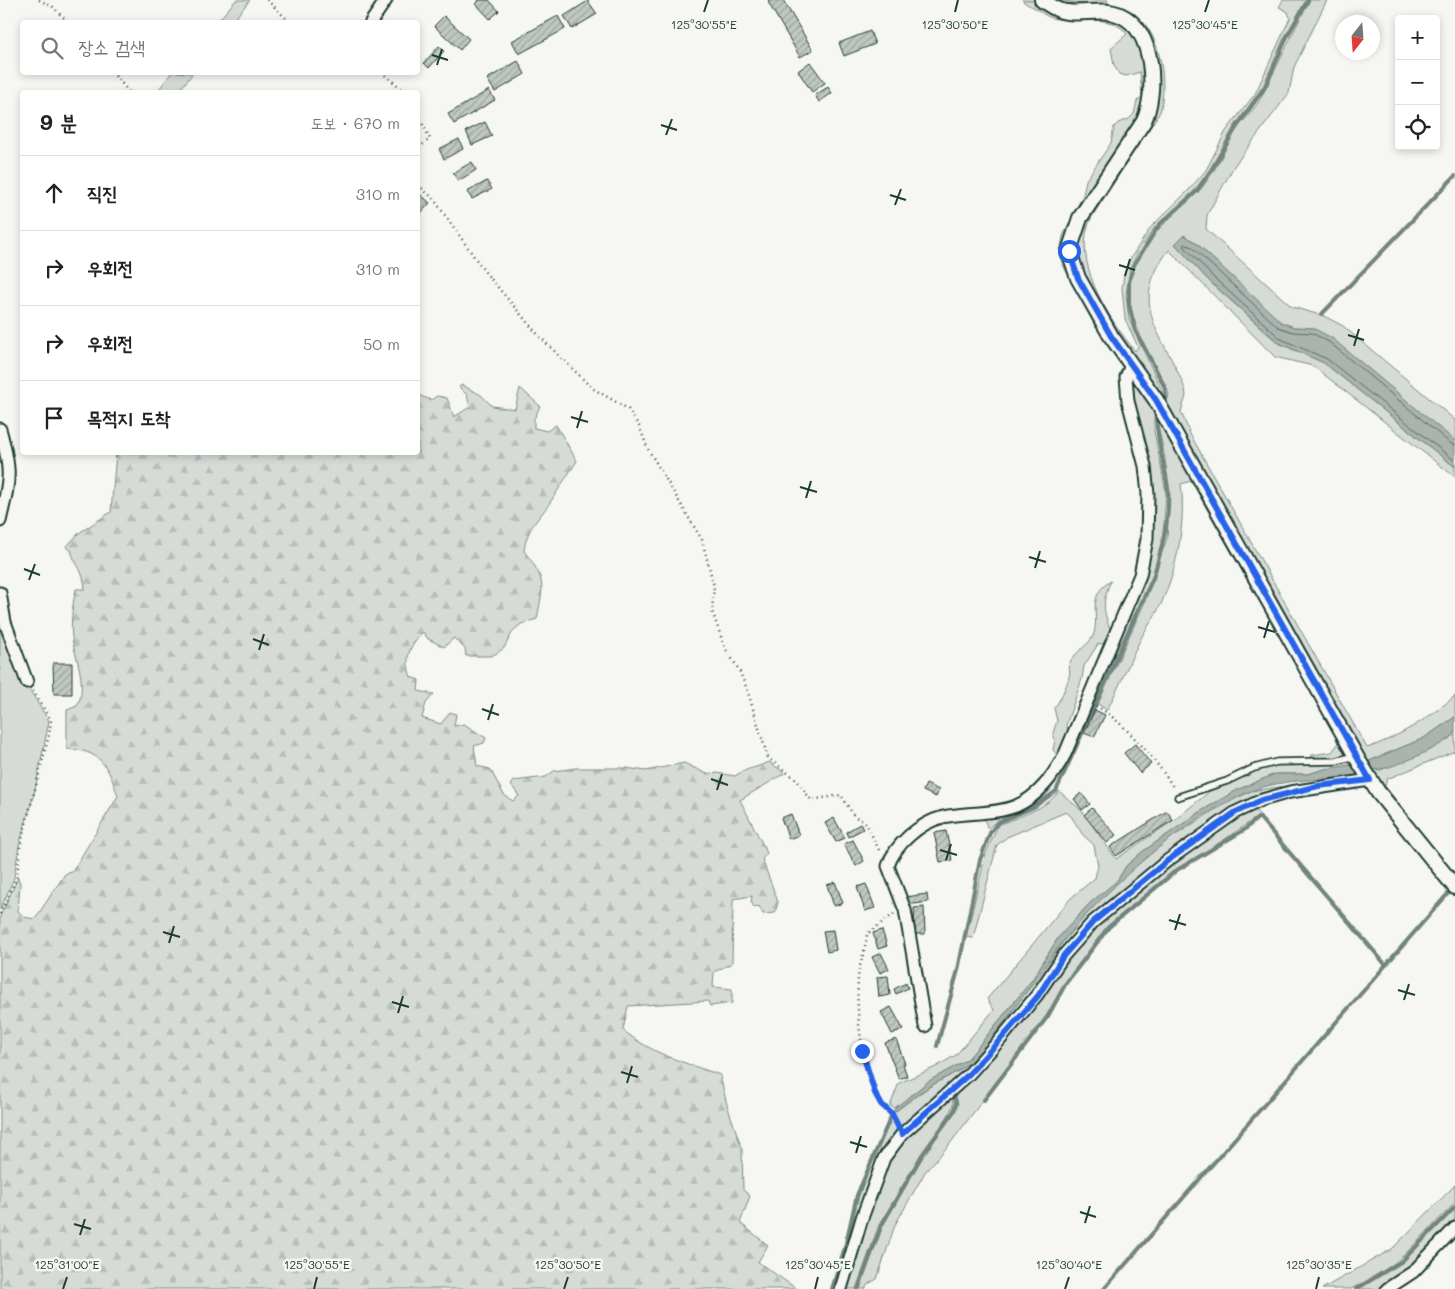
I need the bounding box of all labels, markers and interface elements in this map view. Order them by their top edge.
north arrow [1335,15,1380,60]
map controls [1395,15,1440,150]
button: + [1395,15,1440,60]
text: 125°30'55"E [671,16,737,32]
text: 125°30'50"E [922,16,988,32]
text: 125°30'45"E [1172,16,1238,32]
search box [20,20,420,75]
icon: search [38,34,66,62]
text: 장소 검색 [78,34,145,59]
button: − [1395,60,1440,105]
button: locate [1395,105,1440,150]
text: 9 분 [40,108,77,135]
text: 도보 · 670 m [311,112,400,133]
icon: ahead [40,179,68,207]
text: 직진 [87,180,118,205]
text: 310 m [356,183,400,204]
route start [1058,240,1081,263]
icon: right [40,254,68,282]
text: 우회전 [87,255,133,280]
text: 310 m [356,258,400,279]
icon: right [40,329,68,357]
text: 우회전 [87,330,133,355]
text: 50 m [363,333,400,354]
icon: arrive [40,404,68,432]
text: 목적지 도착 [87,405,170,430]
route end [851,1040,874,1063]
text: 125°31'00"E [35,1256,99,1272]
text: 125°30'55"E [284,1256,350,1272]
text: 125°30'50"E [535,1256,601,1272]
text: 125°30'45"E [785,1256,851,1272]
text: 125°30'40"E [1036,1256,1102,1272]
text: 125°30'35"E [1286,1256,1352,1272]

